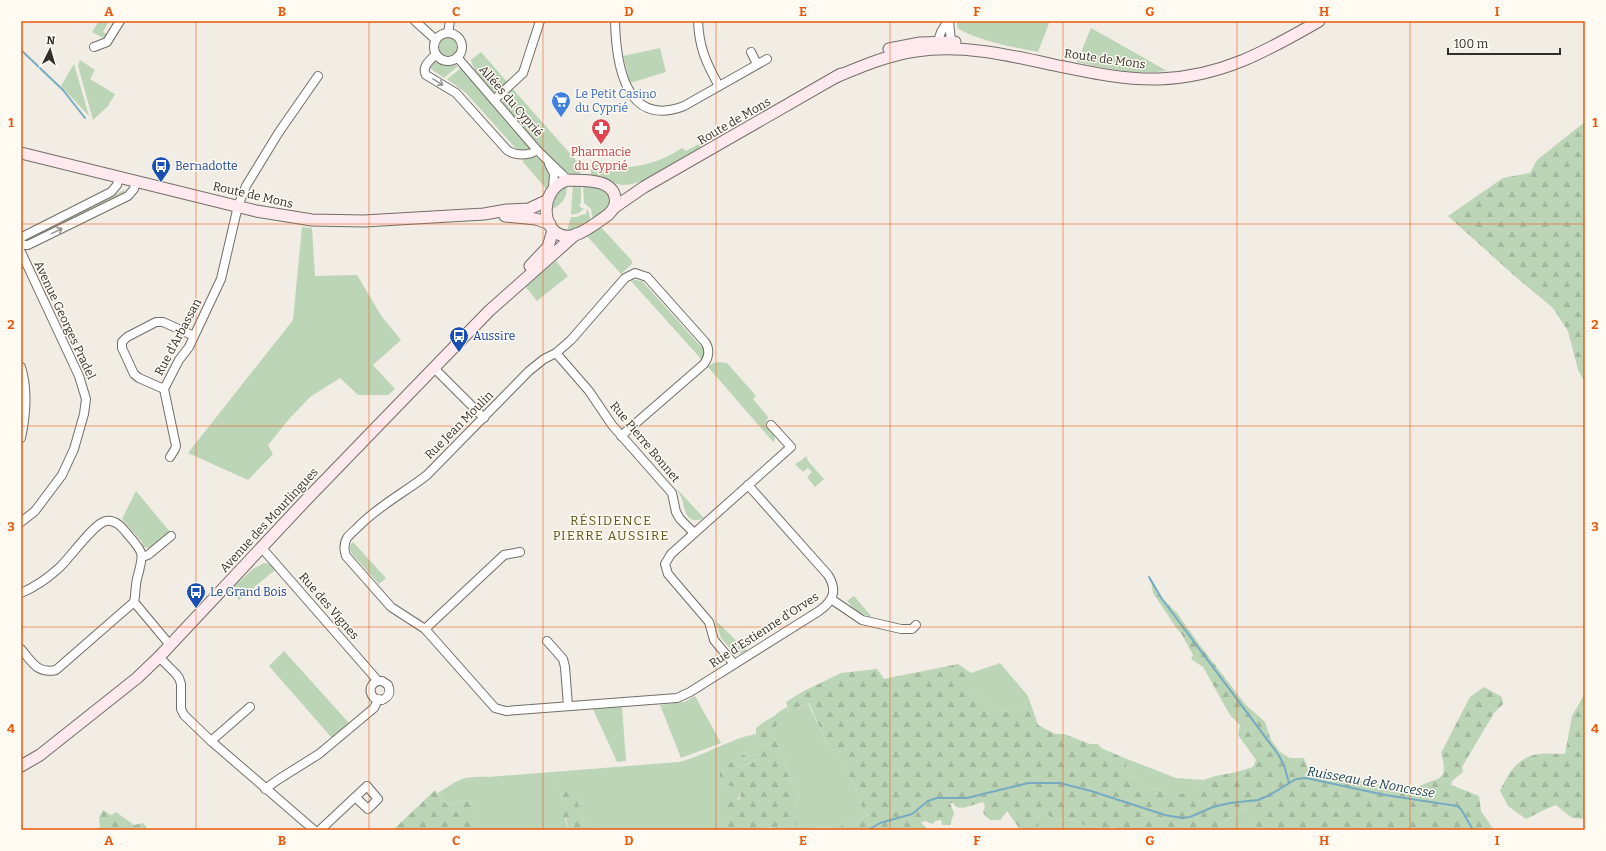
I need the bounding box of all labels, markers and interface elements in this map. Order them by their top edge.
text: A [104,4,114,19]
text: B [278,4,286,19]
text: C [452,4,460,19]
text: D [624,4,634,19]
text: E [799,4,807,19]
text: F [973,4,981,19]
text: G [1145,4,1155,19]
text: H [1319,4,1329,19]
text: I [1495,4,1500,19]
north arrow [30,30,70,70]
scale bar [1448,30,1560,56]
text: N [46,34,56,47]
text: 100 m [1454,37,1489,51]
street label: Route de Mons [1063,46,1147,72]
street label: Allées du Cyprié [476,63,546,139]
one-way arrow [432,78,444,86]
place label: Le Petit Casino du Cyprié [575,87,657,115]
supermarket icon: Le Petit Casino du Cyprié [550,90,572,118]
street label: Route de Mons [695,94,773,148]
text: 1 [8,115,14,130]
text: 1 [1592,115,1598,130]
pharmacy icon: Pharmacie du Cyprié [590,117,612,145]
place label: Pharmacie du Cyprié [571,145,631,173]
bus stop icon: Bernadotte [150,155,172,183]
place label: Bernadotte [175,159,238,173]
street label: Route de Mons [212,179,295,211]
one-way arrow [50,227,62,234]
street label: Avenue Georges Pradel [31,259,99,382]
street label: Rue d'Arbassan [152,296,204,378]
text: 2 [7,317,15,332]
text: 2 [1591,317,1599,332]
bus stop icon: Aussire [448,325,470,353]
place label: Aussire [473,329,515,343]
street label: Rue Jean Moulin [422,388,496,462]
street label: Rue Pierre Bonnet [607,399,683,486]
street label: Avenue des Mourlingues [217,465,321,575]
district label: RÉSIDENCE PIERRE AUSSIRE [553,513,669,543]
text: 3 [7,519,15,534]
text: 3 [1591,519,1599,534]
street label: Rue des Vignes [296,570,362,642]
bus stop icon: Le Grand Bois [185,581,207,609]
place label: Le Grand Bois [210,585,287,599]
street label: Rue d'Estienne d'Orves [707,589,821,671]
text: 4 [7,721,15,736]
text: 4 [1591,721,1599,736]
water label: Ruisseau de Noncesse [1306,763,1436,801]
text: A [104,833,114,848]
text: B [278,833,286,848]
text: C [452,833,460,848]
text: D [624,833,634,848]
text: E [799,833,807,848]
text: F [973,833,981,848]
text: G [1145,833,1155,848]
text: H [1319,833,1329,848]
text: I [1495,833,1500,848]

